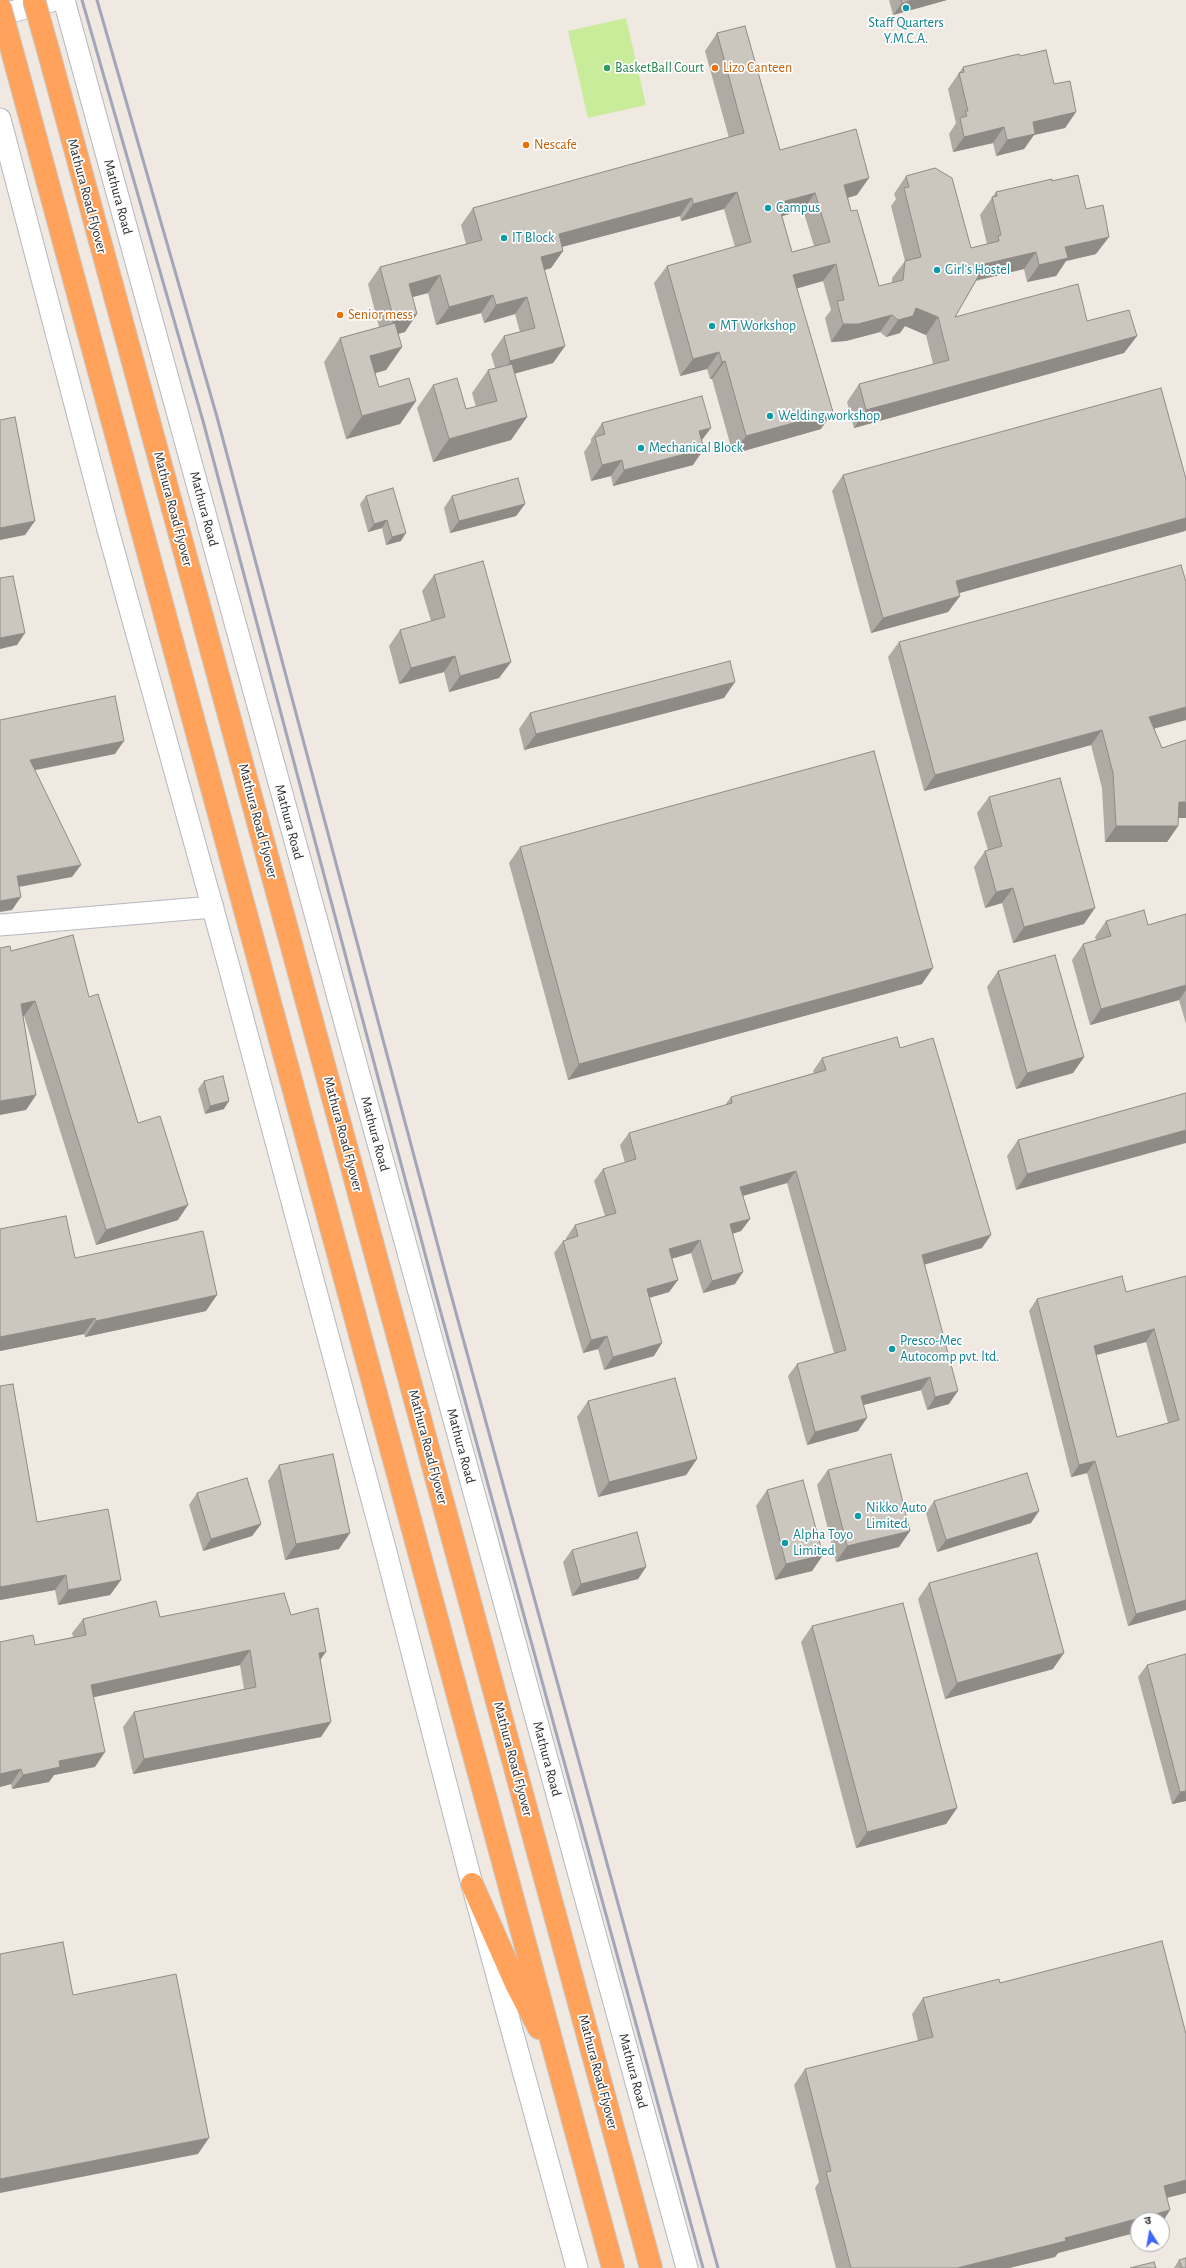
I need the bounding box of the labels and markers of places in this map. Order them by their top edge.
marker: Staff Quarters Y.M.C.A. [901,3,911,13]
place label: Staff Quarters Y.M.C.A. [868,15,944,48]
place label: BasketBall Court [615,60,704,76]
place label: Lizo Canteen [723,60,792,76]
marker: BasketBall Court [602,63,612,73]
marker: Lizo Canteen [710,63,720,73]
place label: Nescafe [534,137,577,153]
marker: Nescafe [521,140,531,150]
place label: Campus [776,200,820,216]
marker: Campus [763,203,773,213]
place label: IT Block [512,230,554,246]
marker: IT Block [499,233,509,243]
place label: Girl's Hostel [945,262,1010,278]
marker: Girl's Hostel [932,265,942,275]
place label: Senior mess [348,307,413,323]
marker: Senior mess [335,310,345,320]
place label: MT Workshop [720,318,796,334]
marker: MT Workshop [707,321,717,331]
place label: Welding workshop [778,408,880,424]
marker: Welding workshop [765,411,775,421]
place label: Mechanical Block [649,440,743,456]
marker: Mechanical Block [636,443,646,453]
place label: Presco-Mec Autocomp pvt. ltd. [900,1333,999,1366]
marker: Presco-Mec Autocomp pvt. ltd. [887,1344,897,1354]
place label: Nikko Auto Limited [866,1500,927,1532]
marker: Nikko Auto Limited [853,1511,863,1521]
place label: Alpha Toyo Limited [793,1527,853,1560]
marker: Alpha Toyo Limited [780,1538,790,1548]

